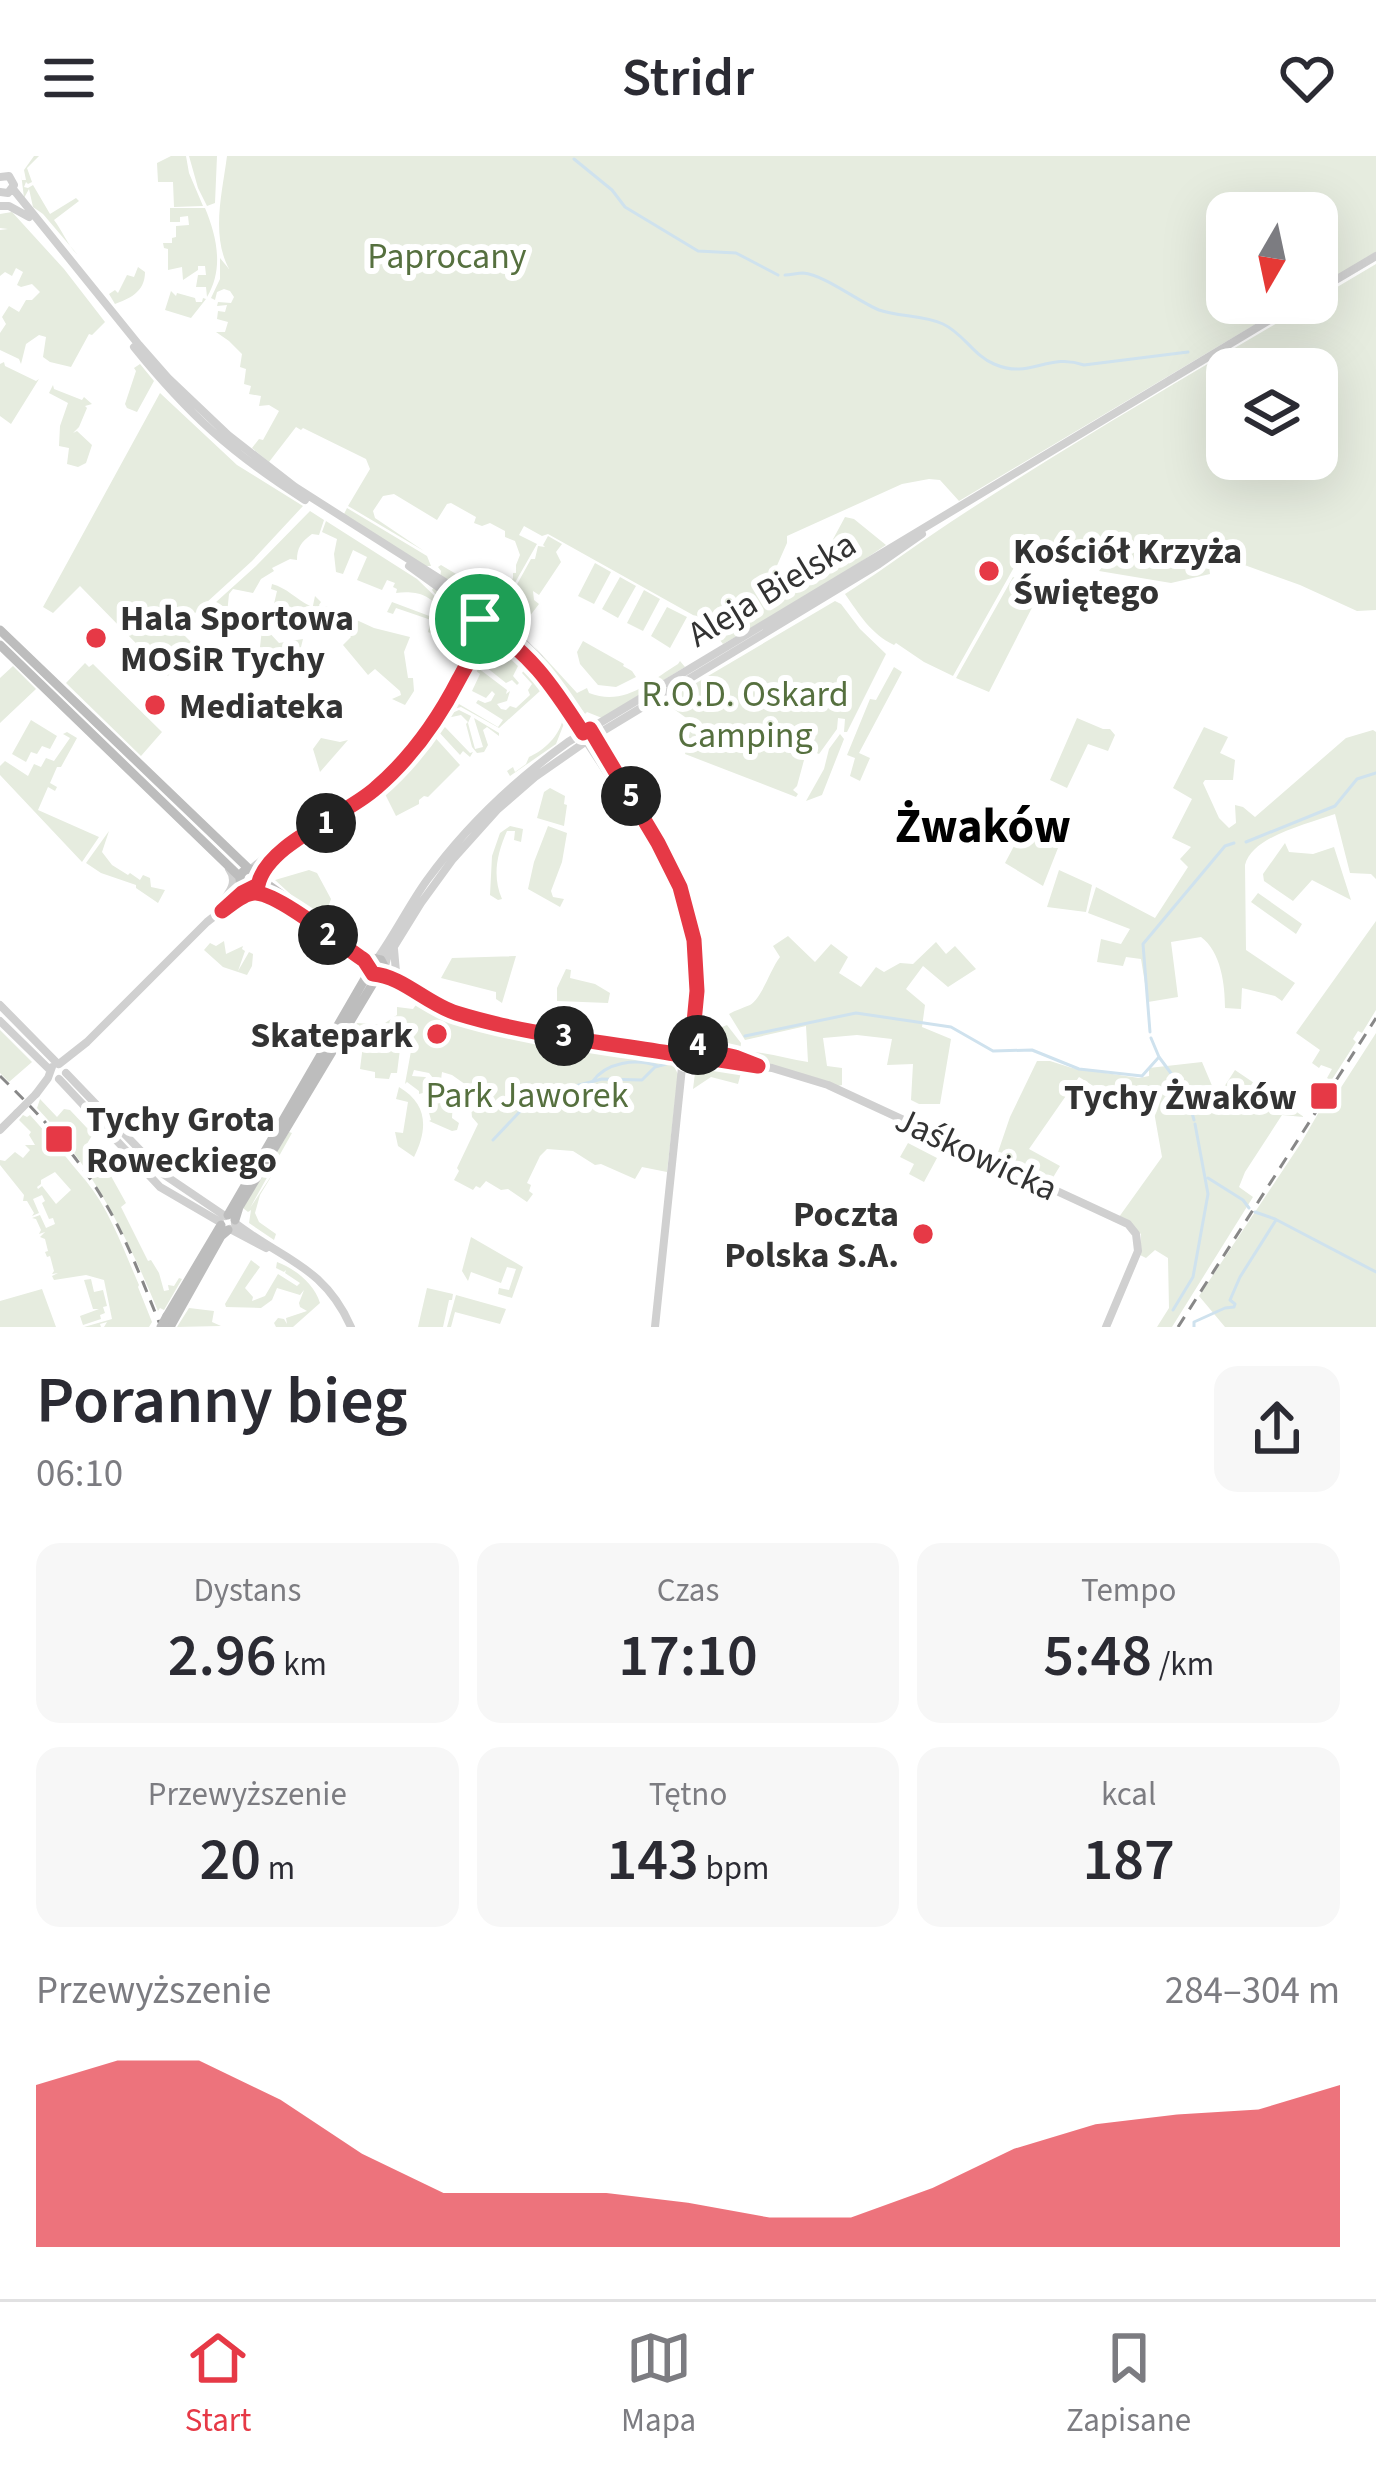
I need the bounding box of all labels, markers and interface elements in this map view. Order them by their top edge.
text: Stridr [622,40,754,117]
icon: menu [36,45,102,111]
icon: heart [1274,45,1340,111]
north arrow [1206,192,1338,324]
map controls [1206,192,1338,480]
park label: Paprocany [367,231,527,282]
button: layers [1206,348,1338,480]
street label: Aleja Bielska [678,519,866,660]
place label: Kościół Krzyża Świętego [1013,526,1242,618]
marker: Kościół Krzyża Świętego [976,558,1002,584]
pin [429,568,531,670]
icon: arrive [447,586,513,652]
place label: Hala Sportowa MOSiR Tychy [120,593,354,685]
marker: Hala Sportowa MOSiR Tychy [83,625,109,651]
park label: R.O.D. Oskard Camping [641,669,849,761]
place label: Mediateka [179,681,344,732]
marker: Mediateka [142,692,168,718]
pin: 5 [601,766,661,826]
text: 5 [622,772,640,819]
pin: 1 [296,793,356,853]
district label: Żwaków [895,793,1071,861]
text: 1 [317,799,335,846]
pin: 2 [298,905,358,965]
text: 2 [319,911,337,958]
pin: 3 [534,1006,594,1066]
place label: Skatepark [250,1010,413,1061]
text: 3 [555,1012,573,1059]
pin: 4 [668,1015,728,1075]
marker: Skatepark [424,1021,450,1047]
text: 4 [689,1021,707,1068]
park label: Park Jaworek [426,1070,629,1121]
place label: Tychy Żwaków [1064,1072,1297,1123]
marker: Tychy Żwaków [1308,1080,1340,1112]
place label: Tychy Grota Roweckiego [86,1094,277,1186]
street label: Jaśkowicka [887,1095,1066,1214]
marker: Tychy Grota Roweckiego [43,1123,75,1155]
place label: Poczta Polska S.A. [724,1189,899,1281]
marker: Poczta Polska S.A. [910,1221,936,1247]
text: Poranny bieg [36,1354,408,1448]
button: share [1214,1366,1340,1492]
text: 06:10 [36,1446,123,1502]
text: Dystans [193,1567,301,1614]
text: Czas [657,1567,719,1614]
text: Tempo [1081,1567,1176,1614]
text: 2.96 [168,1614,277,1699]
text: 17:10 [618,1614,758,1699]
text: 5:48 [1043,1614,1152,1699]
text: km [277,1641,327,1688]
text: /km [1152,1641,1214,1688]
text: Przewyższenie [148,1771,347,1818]
text: Tętno [649,1771,727,1818]
text: kcal [1101,1771,1156,1818]
text: 20 [200,1818,261,1903]
text: 143 [607,1818,699,1903]
text: 187 [1082,1818,1175,1903]
text: m [261,1845,295,1892]
text: bpm [699,1845,769,1892]
text: Przewyższenie [36,1963,271,2019]
text: 284–304 m [1165,1963,1340,2019]
tab: Start [185,2325,251,2444]
tab: Mapa [621,2325,696,2444]
tab: Zapisane [1066,2325,1191,2444]

